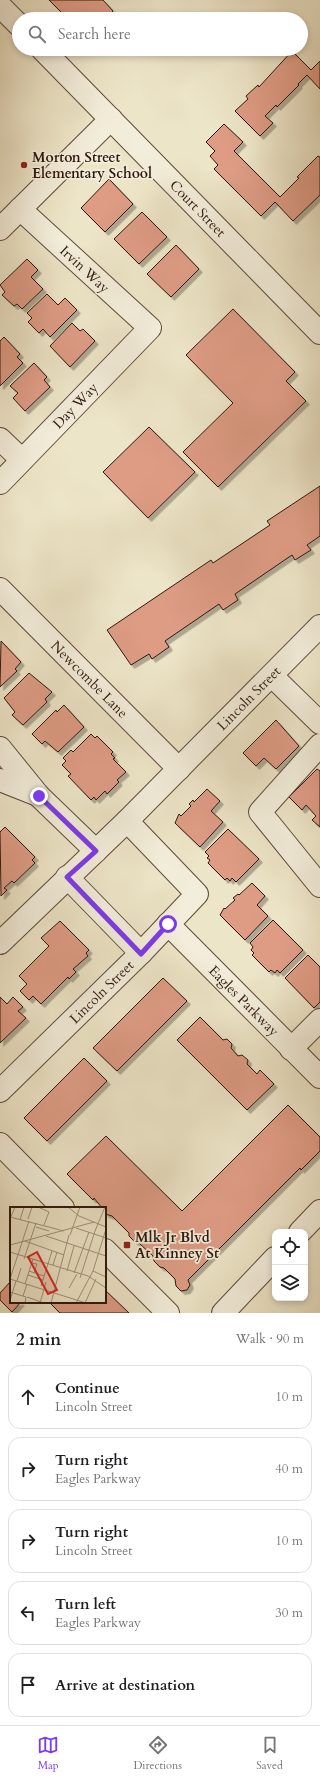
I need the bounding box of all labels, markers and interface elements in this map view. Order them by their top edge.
search box [12,12,308,56]
icon: search [26,23,48,45]
text: Search here [58,24,131,44]
place label: Morton Street Elementary School [32,148,152,183]
marker: Morton Street Elementary School [19,160,29,170]
street label: Court Street [165,176,230,242]
street label: Irvin Way [56,241,114,298]
street label: Day Way [49,378,103,433]
street label: Newcombe Lane [47,637,132,722]
street label: Lincoln Street [213,662,285,735]
route end [30,787,48,805]
route start [159,915,177,933]
street label: Lincoln Street [65,956,139,1028]
street label: Eagles Parkway [204,961,284,1041]
inset map [10,1207,106,1303]
place label: Mlk Jr Blvd At Kinney St [135,1228,219,1263]
map controls [272,1229,308,1301]
button: locate [272,1229,308,1265]
marker: Mlk Jr Blvd At Kinney St [122,1240,132,1250]
button: layers [272,1265,308,1301]
text: 2 min [16,1328,61,1351]
text: Walk · 90 m [236,1330,304,1348]
text: Continue [55,1378,120,1398]
icon: ahead [17,1386,39,1408]
text: 10 m [275,1388,303,1406]
text: Lincoln Street [55,1398,132,1416]
text: Turn right [55,1450,128,1470]
icon: right [17,1458,39,1480]
text: 40 m [275,1460,303,1478]
text: Eagles Parkway [55,1470,141,1488]
text: Turn right [55,1522,128,1542]
icon: right [17,1530,39,1552]
text: 10 m [275,1532,303,1550]
text: Lincoln Street [55,1542,132,1560]
text: Turn left [55,1594,116,1614]
icon: left [17,1602,39,1624]
text: 30 m [275,1604,303,1622]
text: Eagles Parkway [55,1614,141,1632]
icon: arrive [17,1674,39,1696]
text: Arrive at destination [55,1675,195,1695]
tab: Map [37,1734,59,1773]
tab: Directions [133,1734,182,1773]
tab: Saved [256,1734,283,1773]

